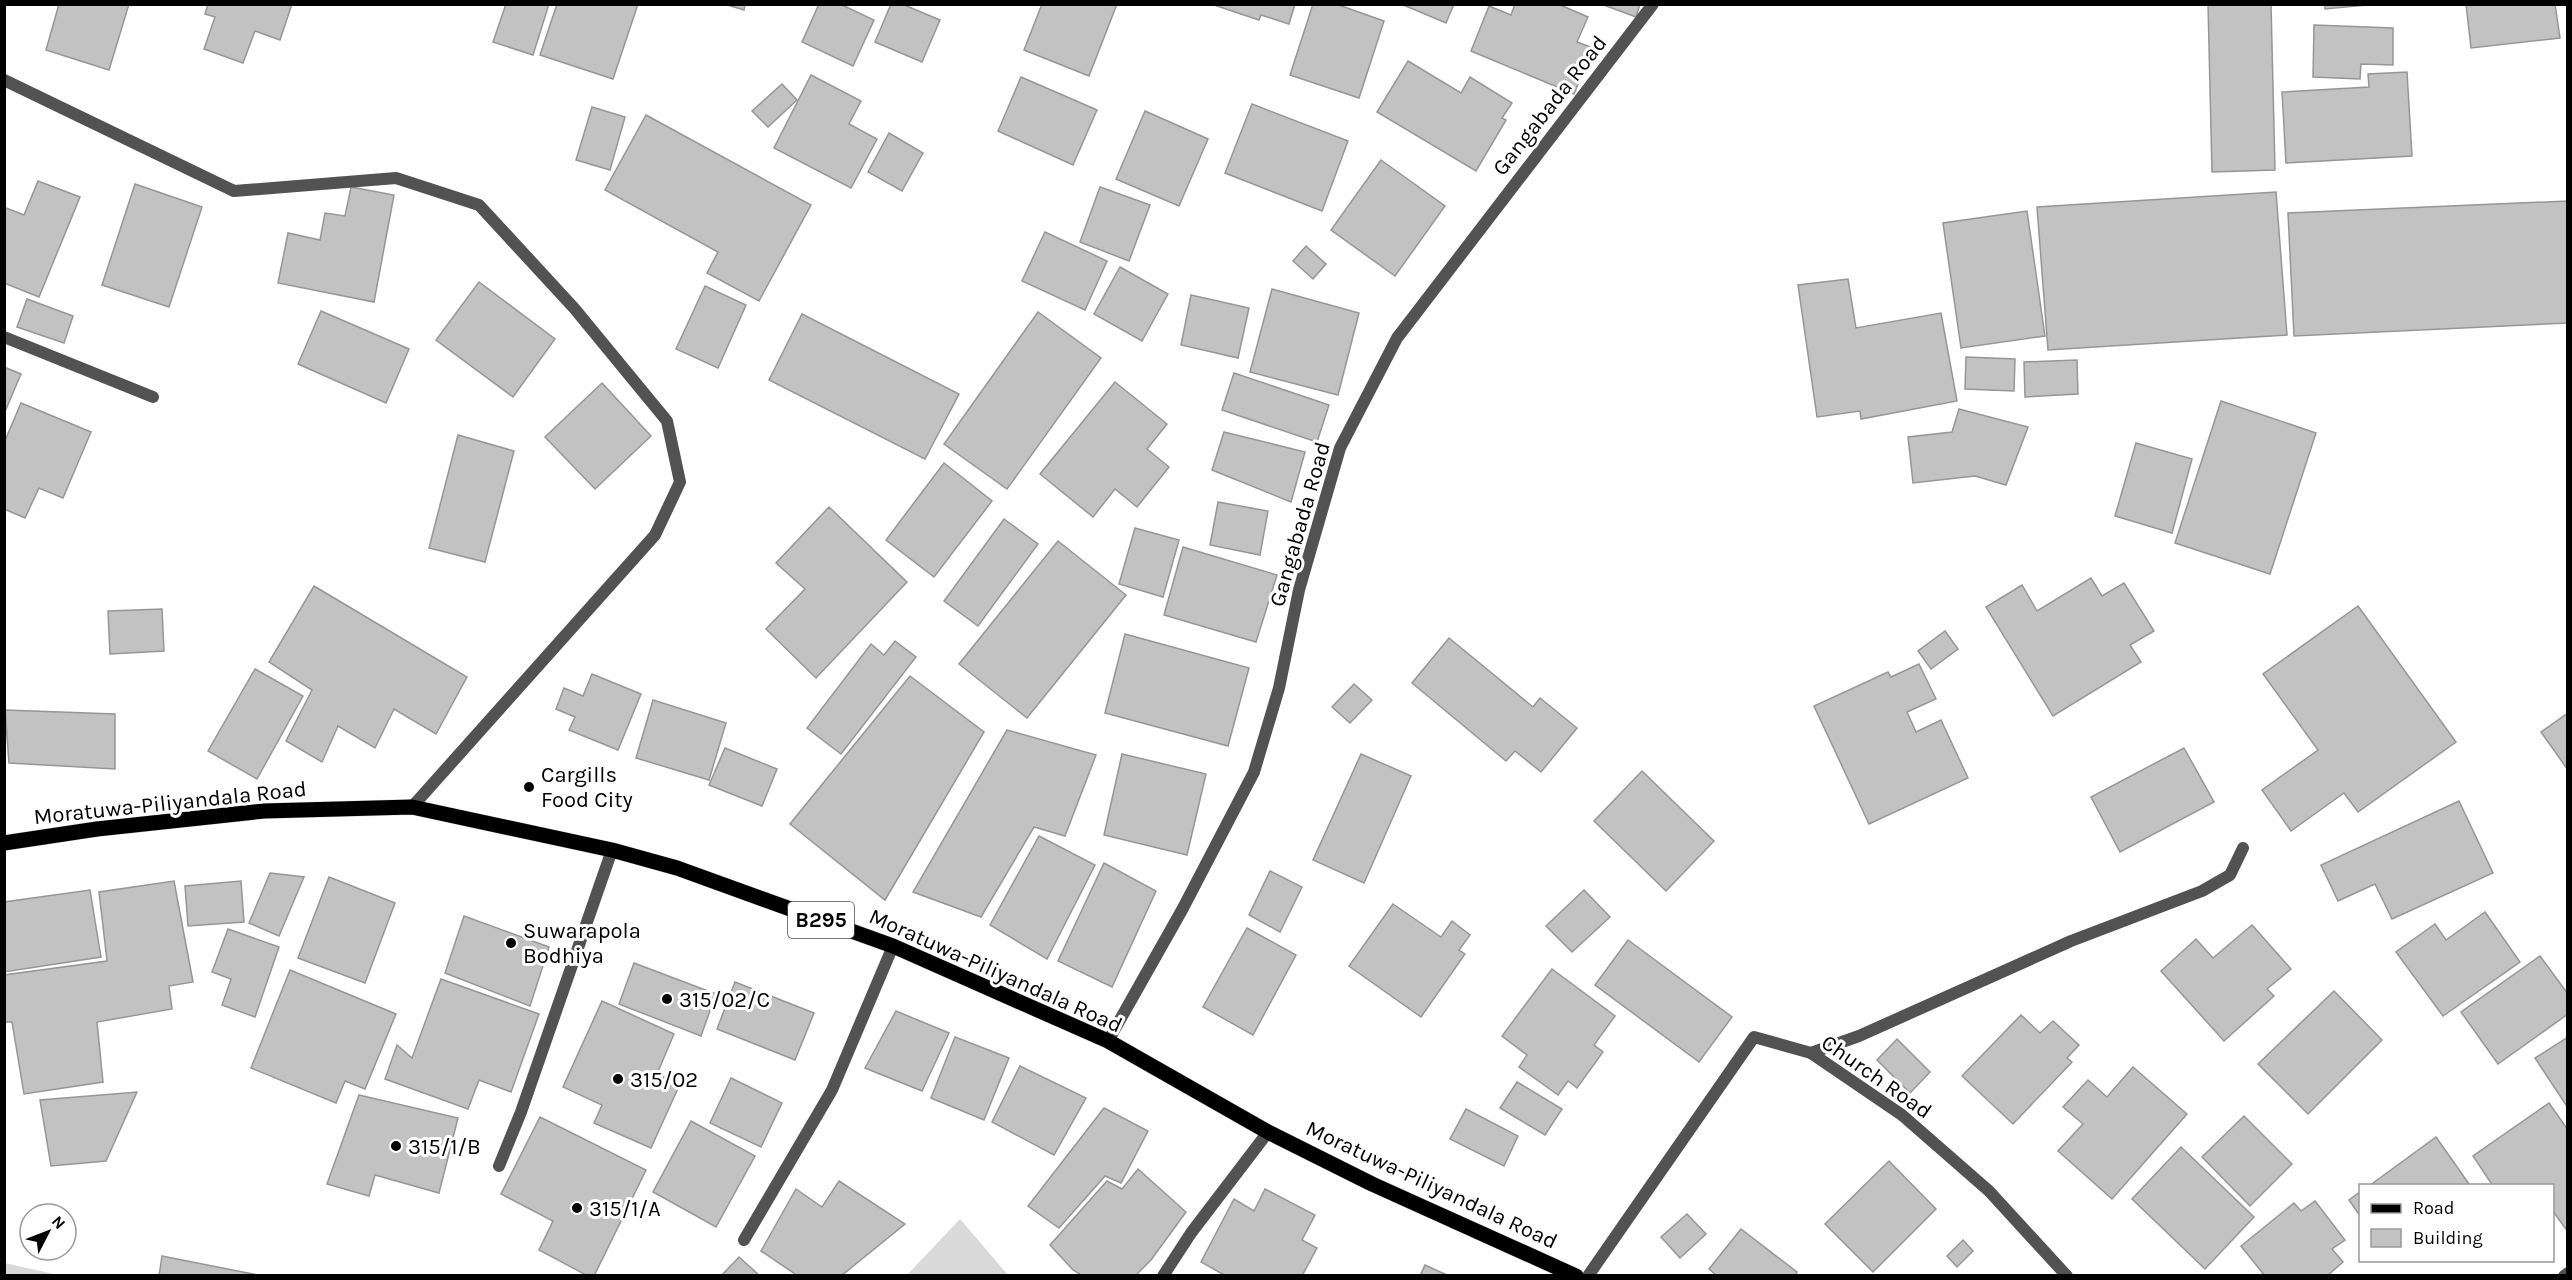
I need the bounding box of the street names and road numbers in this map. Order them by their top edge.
street label: Gangabada Road [1487,31,1612,181]
street label: Gangabada Road [1264,439,1336,610]
street label: Moratuwa-Piliyandala Road [32,776,308,830]
road number: B295 [788,902,854,938]
street label: Moratuwa-Piliyandala Road [865,903,1126,1039]
street label: Church Road [1816,1029,1937,1124]
street label: Moratuwa-Piliyandala Road [1302,1115,1561,1255]

